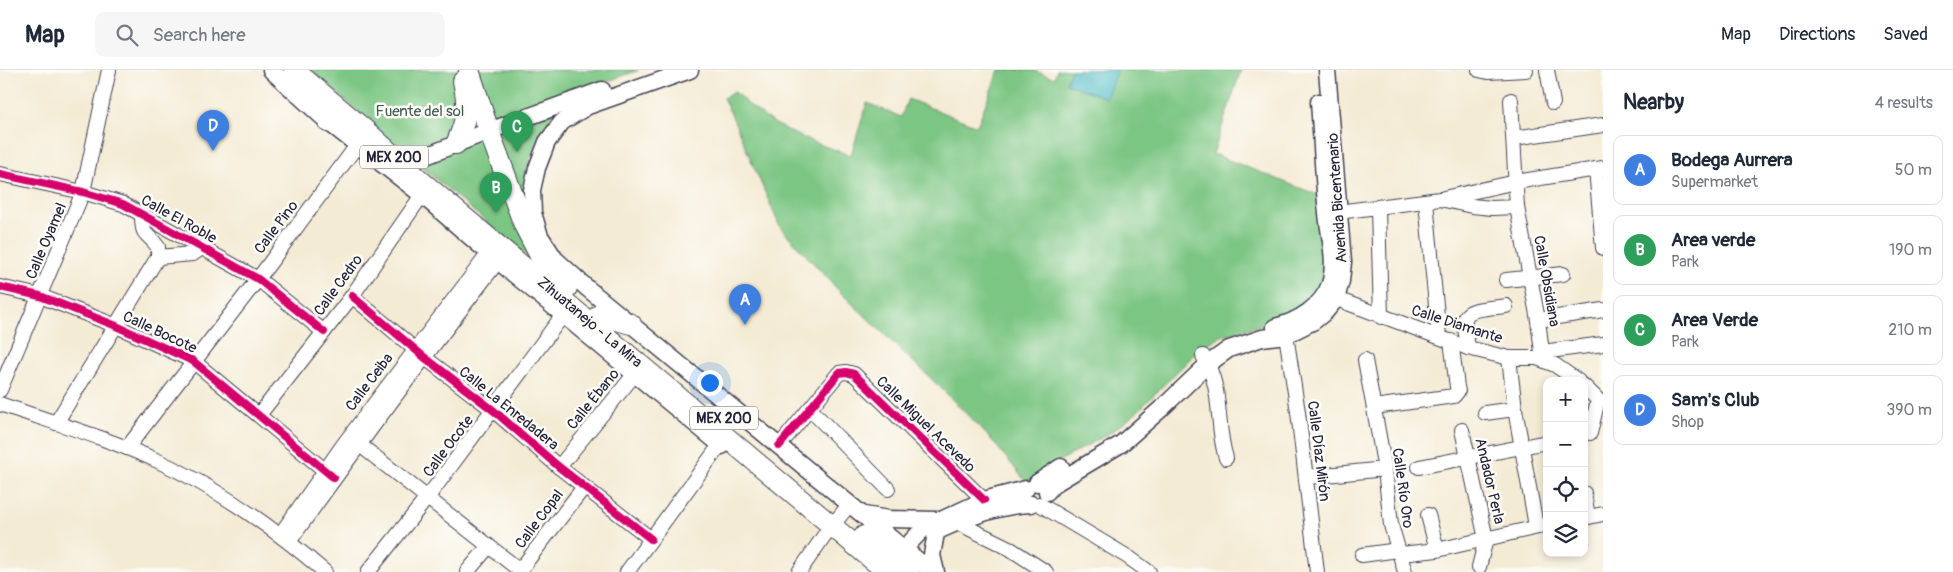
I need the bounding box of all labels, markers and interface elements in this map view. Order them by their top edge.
search box [95,12,445,57]
text: Map [25,20,65,49]
icon: search [113,21,141,49]
text: Search here [153,23,246,47]
text: Map [1721,23,1751,46]
text: Directions [1779,23,1855,46]
text: Saved [1883,23,1928,46]
text: Nearby [1623,89,1684,116]
text: 4 results [1875,93,1933,113]
park label: Fuente del sol [376,102,464,121]
pin: D [197,110,229,151]
pin: C [501,111,533,152]
street label: Avenida Bicentenario [1323,132,1352,264]
road number: MEX 200 [360,145,428,168]
text: Bodega Aurrera [1671,148,1793,172]
text: A [1635,160,1645,180]
text: 50 m [1895,160,1932,180]
pin: B [480,172,512,213]
text: Supermarket [1671,172,1758,192]
street label: Calle El Roble [138,191,221,248]
street label: Calle Pino [250,197,303,258]
street label: Calle Oyamel [22,200,71,282]
text: Area verde [1671,228,1755,252]
street label: Calle Obsidiana [1529,234,1564,328]
text: B [1635,240,1645,260]
text: 190 m [1889,240,1932,260]
street label: Calle Cedro [310,251,367,320]
text: Park [1671,252,1699,272]
street label: Zihuatanejo - La Mira [533,273,646,372]
pin: A [729,284,761,325]
street label: Calle Diamante [1409,301,1505,348]
street label: Calle Bocote [120,307,200,358]
text: Area Verde [1671,308,1758,332]
text: C [1635,320,1645,340]
text: 210 m [1888,320,1932,340]
text: Park [1671,332,1699,352]
street label: Calle Ceiba [341,350,397,415]
street label: Calle La Enredadera [455,362,562,454]
street label: Calle Ébano [563,365,624,434]
your location [697,370,723,396]
street label: Calle Miguel Acevedo [872,372,979,477]
map controls [1543,377,1588,557]
button: + [1543,377,1588,422]
text: Sam's Club [1671,388,1759,412]
street label: Calle Díaz Mirón [1303,400,1334,502]
text: D [1635,400,1645,420]
text: 390 m [1886,400,1932,420]
road number: MEX 200 [690,406,758,429]
street label: Calle Ocote [419,411,478,481]
text: Shop [1671,412,1704,432]
button: − [1543,422,1588,467]
street label: Andador Perla [1470,436,1509,526]
street label: Calle Río Oro [1387,447,1418,529]
button: locate [1543,467,1588,512]
street label: Calle Copal [511,486,568,553]
button: layers [1543,512,1588,557]

